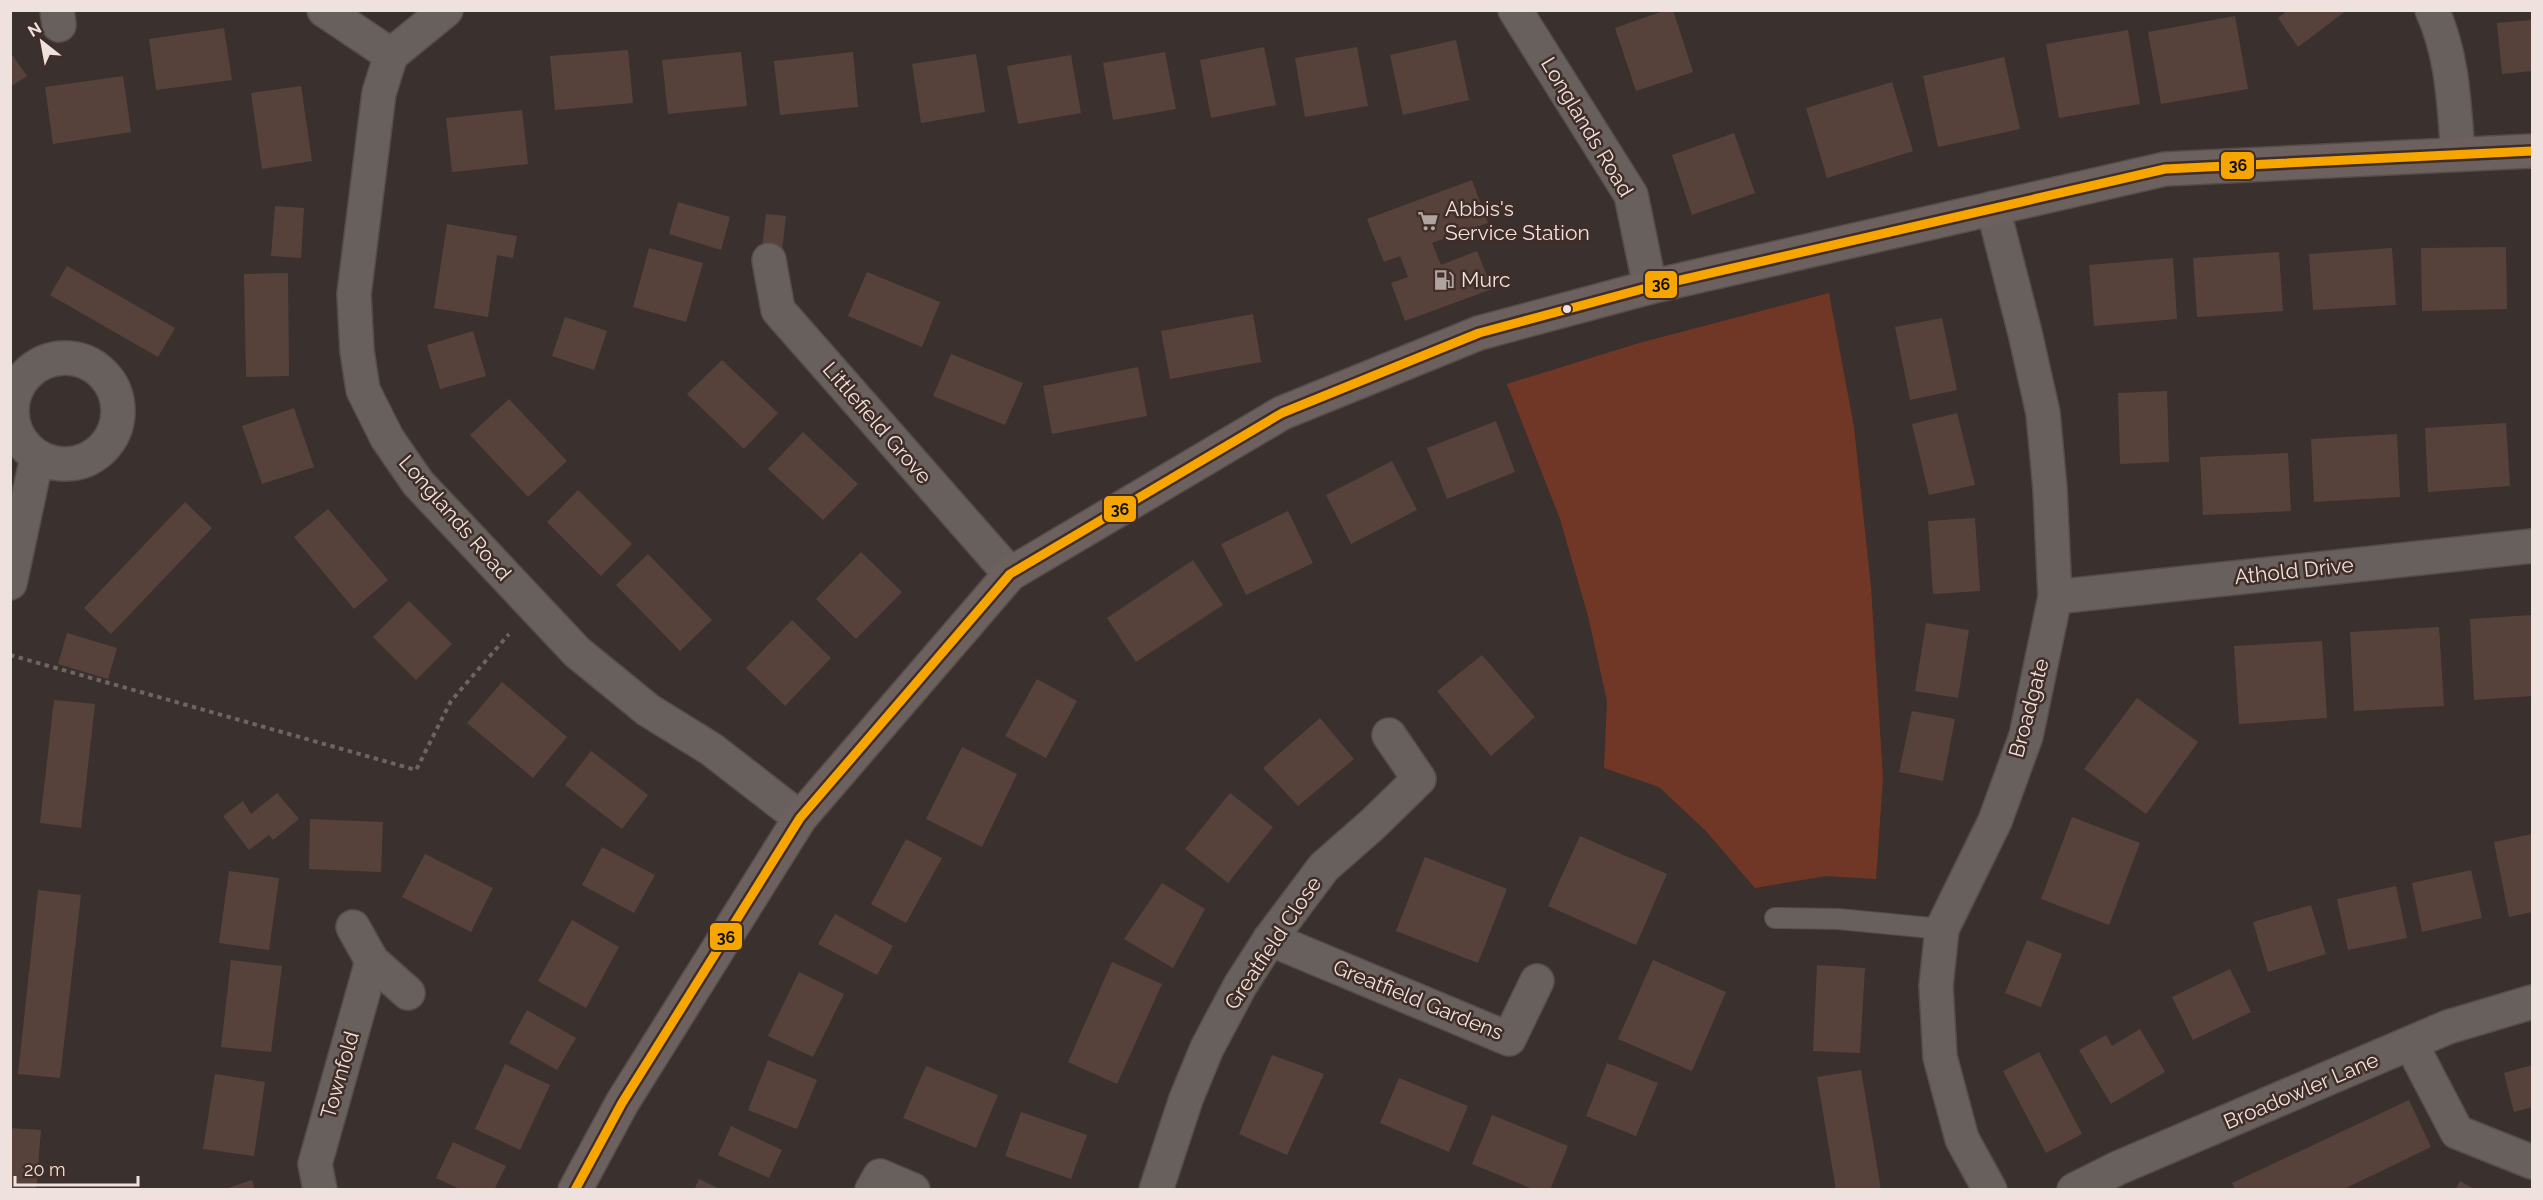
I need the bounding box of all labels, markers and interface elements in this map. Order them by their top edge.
north arrow [12,12,72,72]
text: N [24,18,45,41]
street label: Longlands Road [1536,53,1639,201]
line badge: 36 [2220,151,2255,180]
text: 36 [2229,156,2248,175]
place label: Abbis's Service Station [1445,196,1590,245]
supermarket icon: Abbis's Service Station [1416,209,1440,233]
place label: Murc [1461,267,1510,292]
fuel station icon: Murc [1432,268,1456,292]
line badge: 36 [1644,270,1678,299]
text: 36 [1652,275,1671,294]
unlabelled marker [1561,303,1573,315]
street label: Littlefield Grove [818,357,937,489]
street label: Longlands Road [394,450,517,586]
line badge: 36 [1103,495,1137,523]
text: 36 [1111,500,1130,519]
street label: Athold Drive [2233,552,2355,589]
street label: Broadgate [2003,656,2054,760]
street label: Greatfield Close [1219,872,1326,1014]
line badge: 36 [709,922,743,951]
text: 36 [717,928,736,947]
street label: Greatfield Gardens [1330,954,1507,1045]
street label: Townfold [315,1028,364,1121]
street label: Broadowler Lane [2220,1047,2382,1134]
scale bar [15,1149,138,1187]
text: 20 m [24,1159,66,1180]

